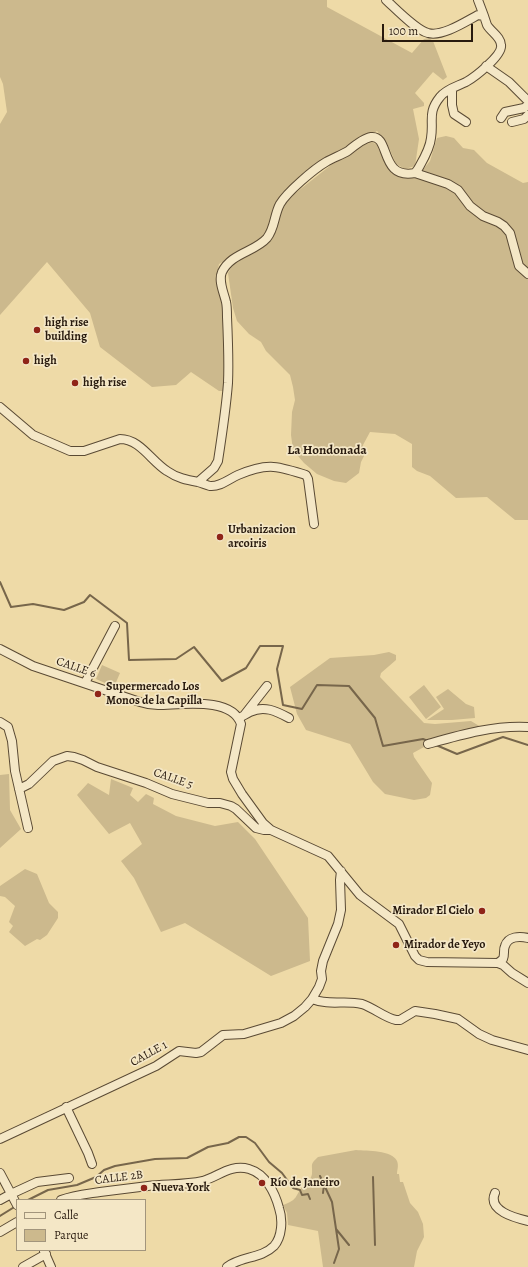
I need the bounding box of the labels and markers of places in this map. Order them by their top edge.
place label: high rise building [45,316,89,344]
marker: high rise building [32,325,42,335]
place label: high [34,354,57,368]
marker: high [21,356,31,366]
place label: high rise [83,376,127,390]
marker: high rise [70,378,80,388]
place label: Urbanizacion arcoiris [228,523,296,551]
marker: Urbanizacion arcoiris [215,532,225,542]
place label: Supermercado Los Monos de la Capilla [106,680,202,708]
marker: Supermercado Los Monos de la Capilla [93,689,103,699]
place label: Mirador El Cielo [392,904,474,918]
marker: Mirador El Cielo [477,906,487,916]
place label: Mirador de Yeyo [404,938,485,952]
marker: Mirador de Yeyo [391,940,401,950]
place label: Río de Janeiro [270,1176,340,1190]
marker: Río de Janeiro [257,1178,267,1188]
place label: Nueva York [152,1181,210,1195]
marker: Nueva York [139,1183,149,1193]

